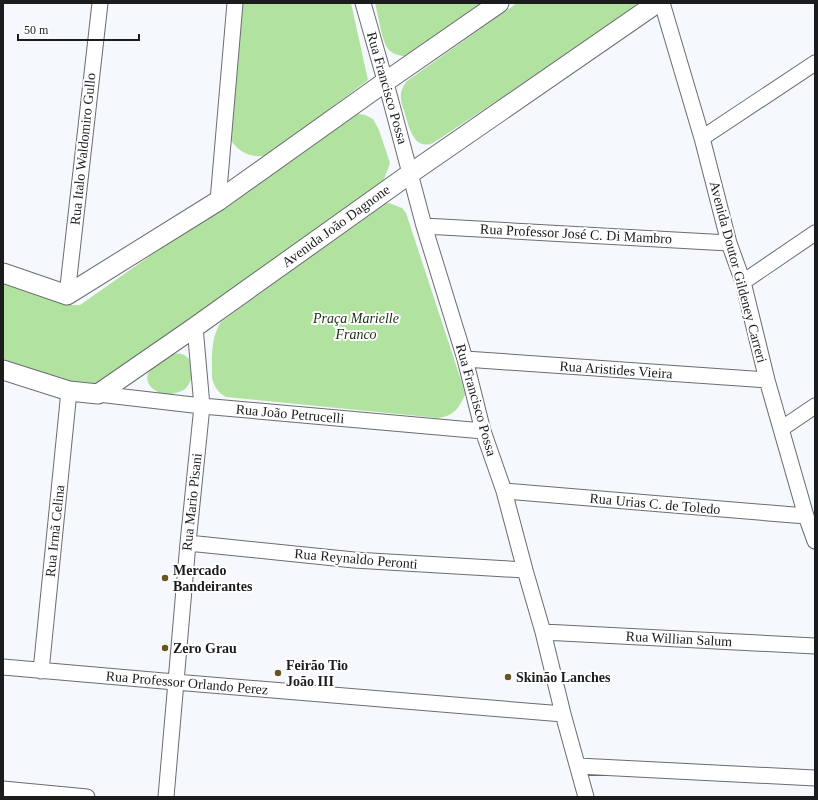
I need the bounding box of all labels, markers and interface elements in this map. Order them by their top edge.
scale bar [18,16,139,42]
text: 50 m [24,23,49,37]
street label: Rua Francisco Possa [364,30,410,147]
street label: Rua Italo Waldomiro Gullo [68,72,98,226]
street label: Avenida Doutor Gildeney Carreri [706,179,770,365]
street label: Avenida João Dagnone [279,182,393,270]
street label: Rua Professor José C. Di Mambro [480,221,672,247]
park label: Praça Marielle Franco [312,311,399,342]
street label: Rua Francisco Possa [453,342,499,459]
street label: Rua Aristides Vieira [559,359,674,381]
street label: Rua João Petrucelli [235,402,345,426]
street label: Rua Mario Pisani [179,452,205,552]
street label: Rua Irmã Celina [43,483,67,578]
street label: Rua Urias C. de Toledo [589,491,721,517]
street label: Rua Reynaldo Peronti [294,546,418,572]
place label: Mercado Bandeirantes [173,563,253,594]
marker: Mercado Bandeirantes [160,573,170,583]
street label: Rua Willian Salum [625,629,733,649]
place label: Zero Grau [173,641,237,656]
marker: Zero Grau [160,643,170,653]
place label: Feirão Tio João III [286,658,348,689]
street label: Rua Professor Orlando Perez [105,668,269,698]
marker: Feirão Tio João III [273,668,283,678]
place label: Skinão Lanches [516,670,611,685]
marker: Skinão Lanches [503,672,513,682]

